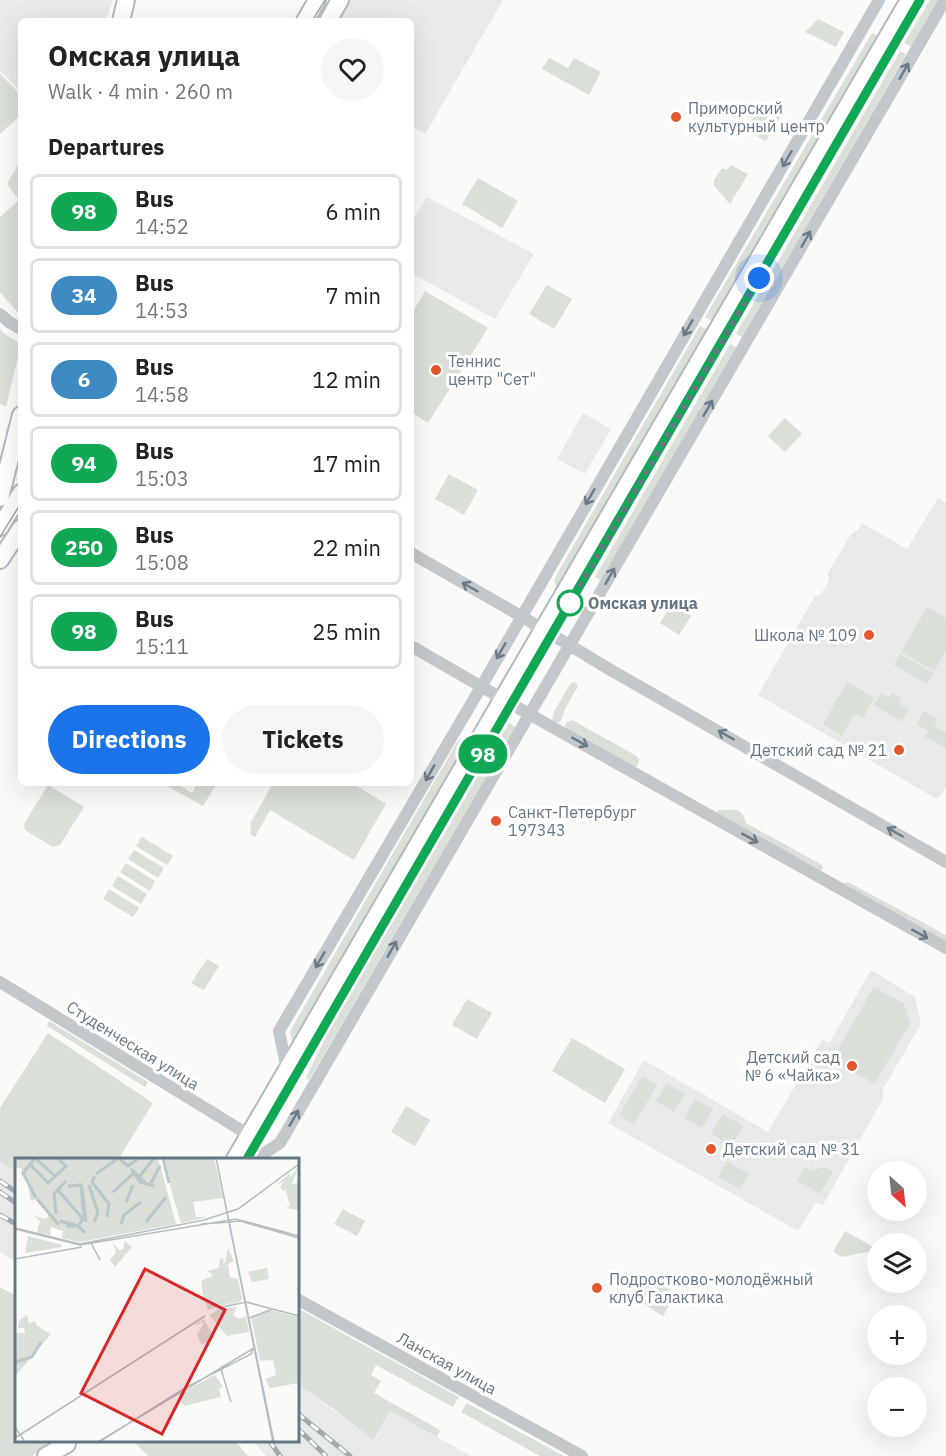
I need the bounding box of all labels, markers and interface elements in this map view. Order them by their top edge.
text: Омская улица [48,37,240,74]
button: heart [321,38,384,101]
one-way arrow [898,63,910,80]
text: Walk · 4 min · 260 m [48,78,233,105]
place label: Приморский культурный центр [688,98,825,136]
marker: Приморский культурный центр [669,110,683,124]
text: Departures [48,132,164,161]
one-way arrow [780,151,792,168]
text: Bus [135,184,174,213]
text: 98 [71,197,97,225]
text: 6 min [325,197,381,226]
text: 14:52 [135,213,189,240]
one-way arrow [800,231,812,248]
your location [744,263,774,293]
text: Bus [135,268,174,297]
text: 34 [71,281,97,309]
text: 7 min [325,281,381,310]
text: 14:53 [135,297,189,324]
one-way arrow [682,319,694,336]
place label: Теннис центр "Сет" [448,351,536,389]
text: Bus [135,352,174,381]
marker: Теннис центр "Сет" [429,363,443,377]
text: 6 [78,365,90,393]
text: 12 min [312,365,381,394]
text: 14:58 [135,381,189,408]
one-way arrow [702,400,714,417]
text: Bus [135,436,174,465]
text: 94 [71,449,97,477]
text: 17 min [312,449,381,478]
text: 15:03 [135,465,189,492]
one-way arrow [584,488,596,505]
text: Bus [135,520,174,549]
text: 250 [65,533,103,561]
text: 22 min [312,533,381,562]
text: 15:08 [135,549,189,576]
one-way arrow [604,568,616,585]
one-way arrow [462,581,480,592]
marker: Омская улица [557,590,583,616]
place label: Омская улица [588,593,698,613]
text: Bus [135,604,174,633]
text: 98 [71,617,97,645]
text: 25 min [312,617,381,646]
place label: Школа № 109 [754,625,857,645]
marker: Школа № 109 [862,628,876,642]
text: 15:11 [135,633,189,660]
one-way arrow [495,642,507,659]
button: Directions [48,705,210,774]
button: Tickets [222,705,384,774]
one-way arrow [718,729,735,741]
line badge: 98 [456,734,510,774]
one-way arrow [571,736,588,748]
text: 98 [470,740,496,768]
place label: Детский сад № 21 [750,740,887,760]
marker: Детский сад № 21 [892,743,906,757]
one-way arrow [424,764,436,781]
place label: Санкт-Петербург 197343 [508,802,636,840]
marker: Санкт-Петербург 197343 [489,814,503,828]
one-way arrow [887,826,904,838]
one-way arrow [741,832,758,844]
one-way arrow [911,928,928,940]
one-way arrow [387,941,399,958]
one-way arrow [314,951,326,968]
street label: Студенческая улица [63,996,203,1094]
place label: Детский сад № 6 «Чайка» [744,1047,840,1085]
marker: Детский сад № 6 «Чайка» [845,1059,859,1073]
one-way arrow [289,1110,301,1127]
place label: Детский сад № 31 [723,1139,860,1159]
marker: Детский сад № 31 [704,1142,718,1156]
inset map [15,1158,298,1441]
north arrow [867,1161,927,1221]
map controls [867,1161,927,1437]
button: layers [867,1233,927,1293]
place label: Подростково-молодёжный клуб Галактика [609,1269,813,1307]
marker: Подростково-молодёжный клуб Галактика [590,1281,604,1295]
button: + [867,1305,927,1365]
street label: Ланская улица [394,1327,501,1399]
button: − [867,1377,927,1437]

